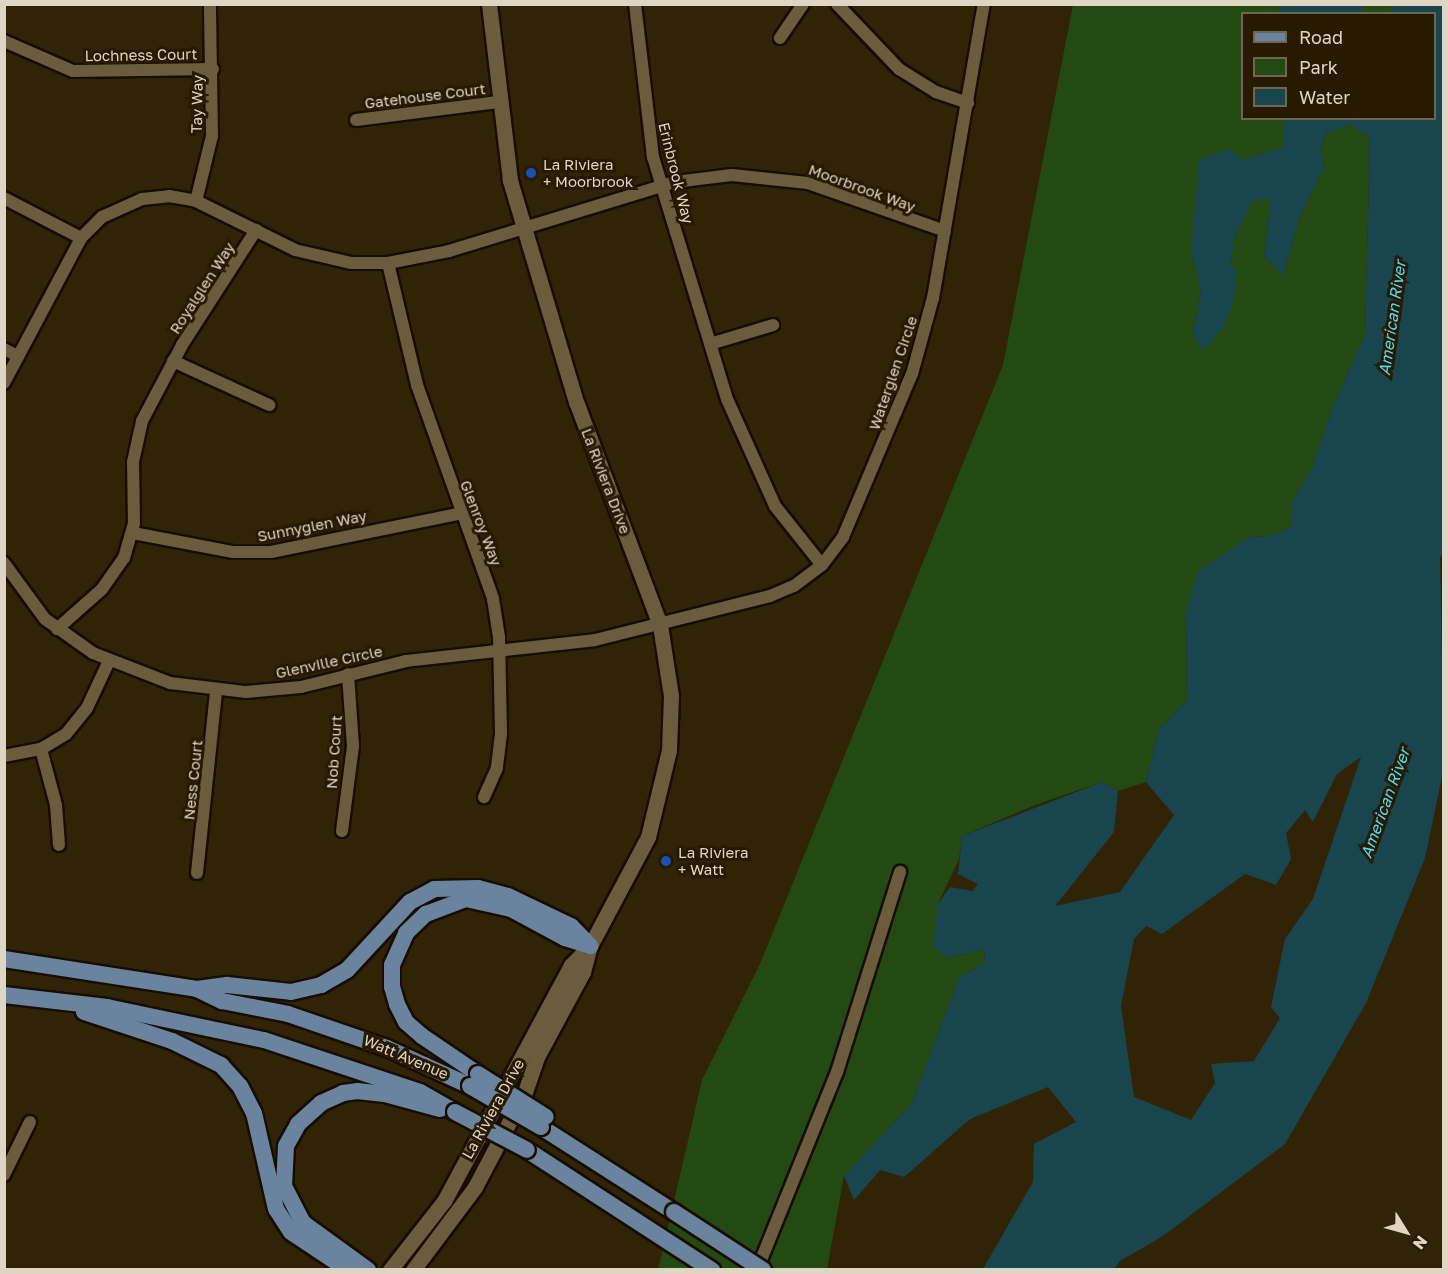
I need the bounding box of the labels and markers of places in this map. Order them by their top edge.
place label: La Riviera + Moorbrook [543,155,633,190]
marker: La Riviera + Moorbrook [524,166,538,180]
place label: La Riviera + Watt [678,843,748,878]
marker: La Riviera + Watt [659,854,673,868]

